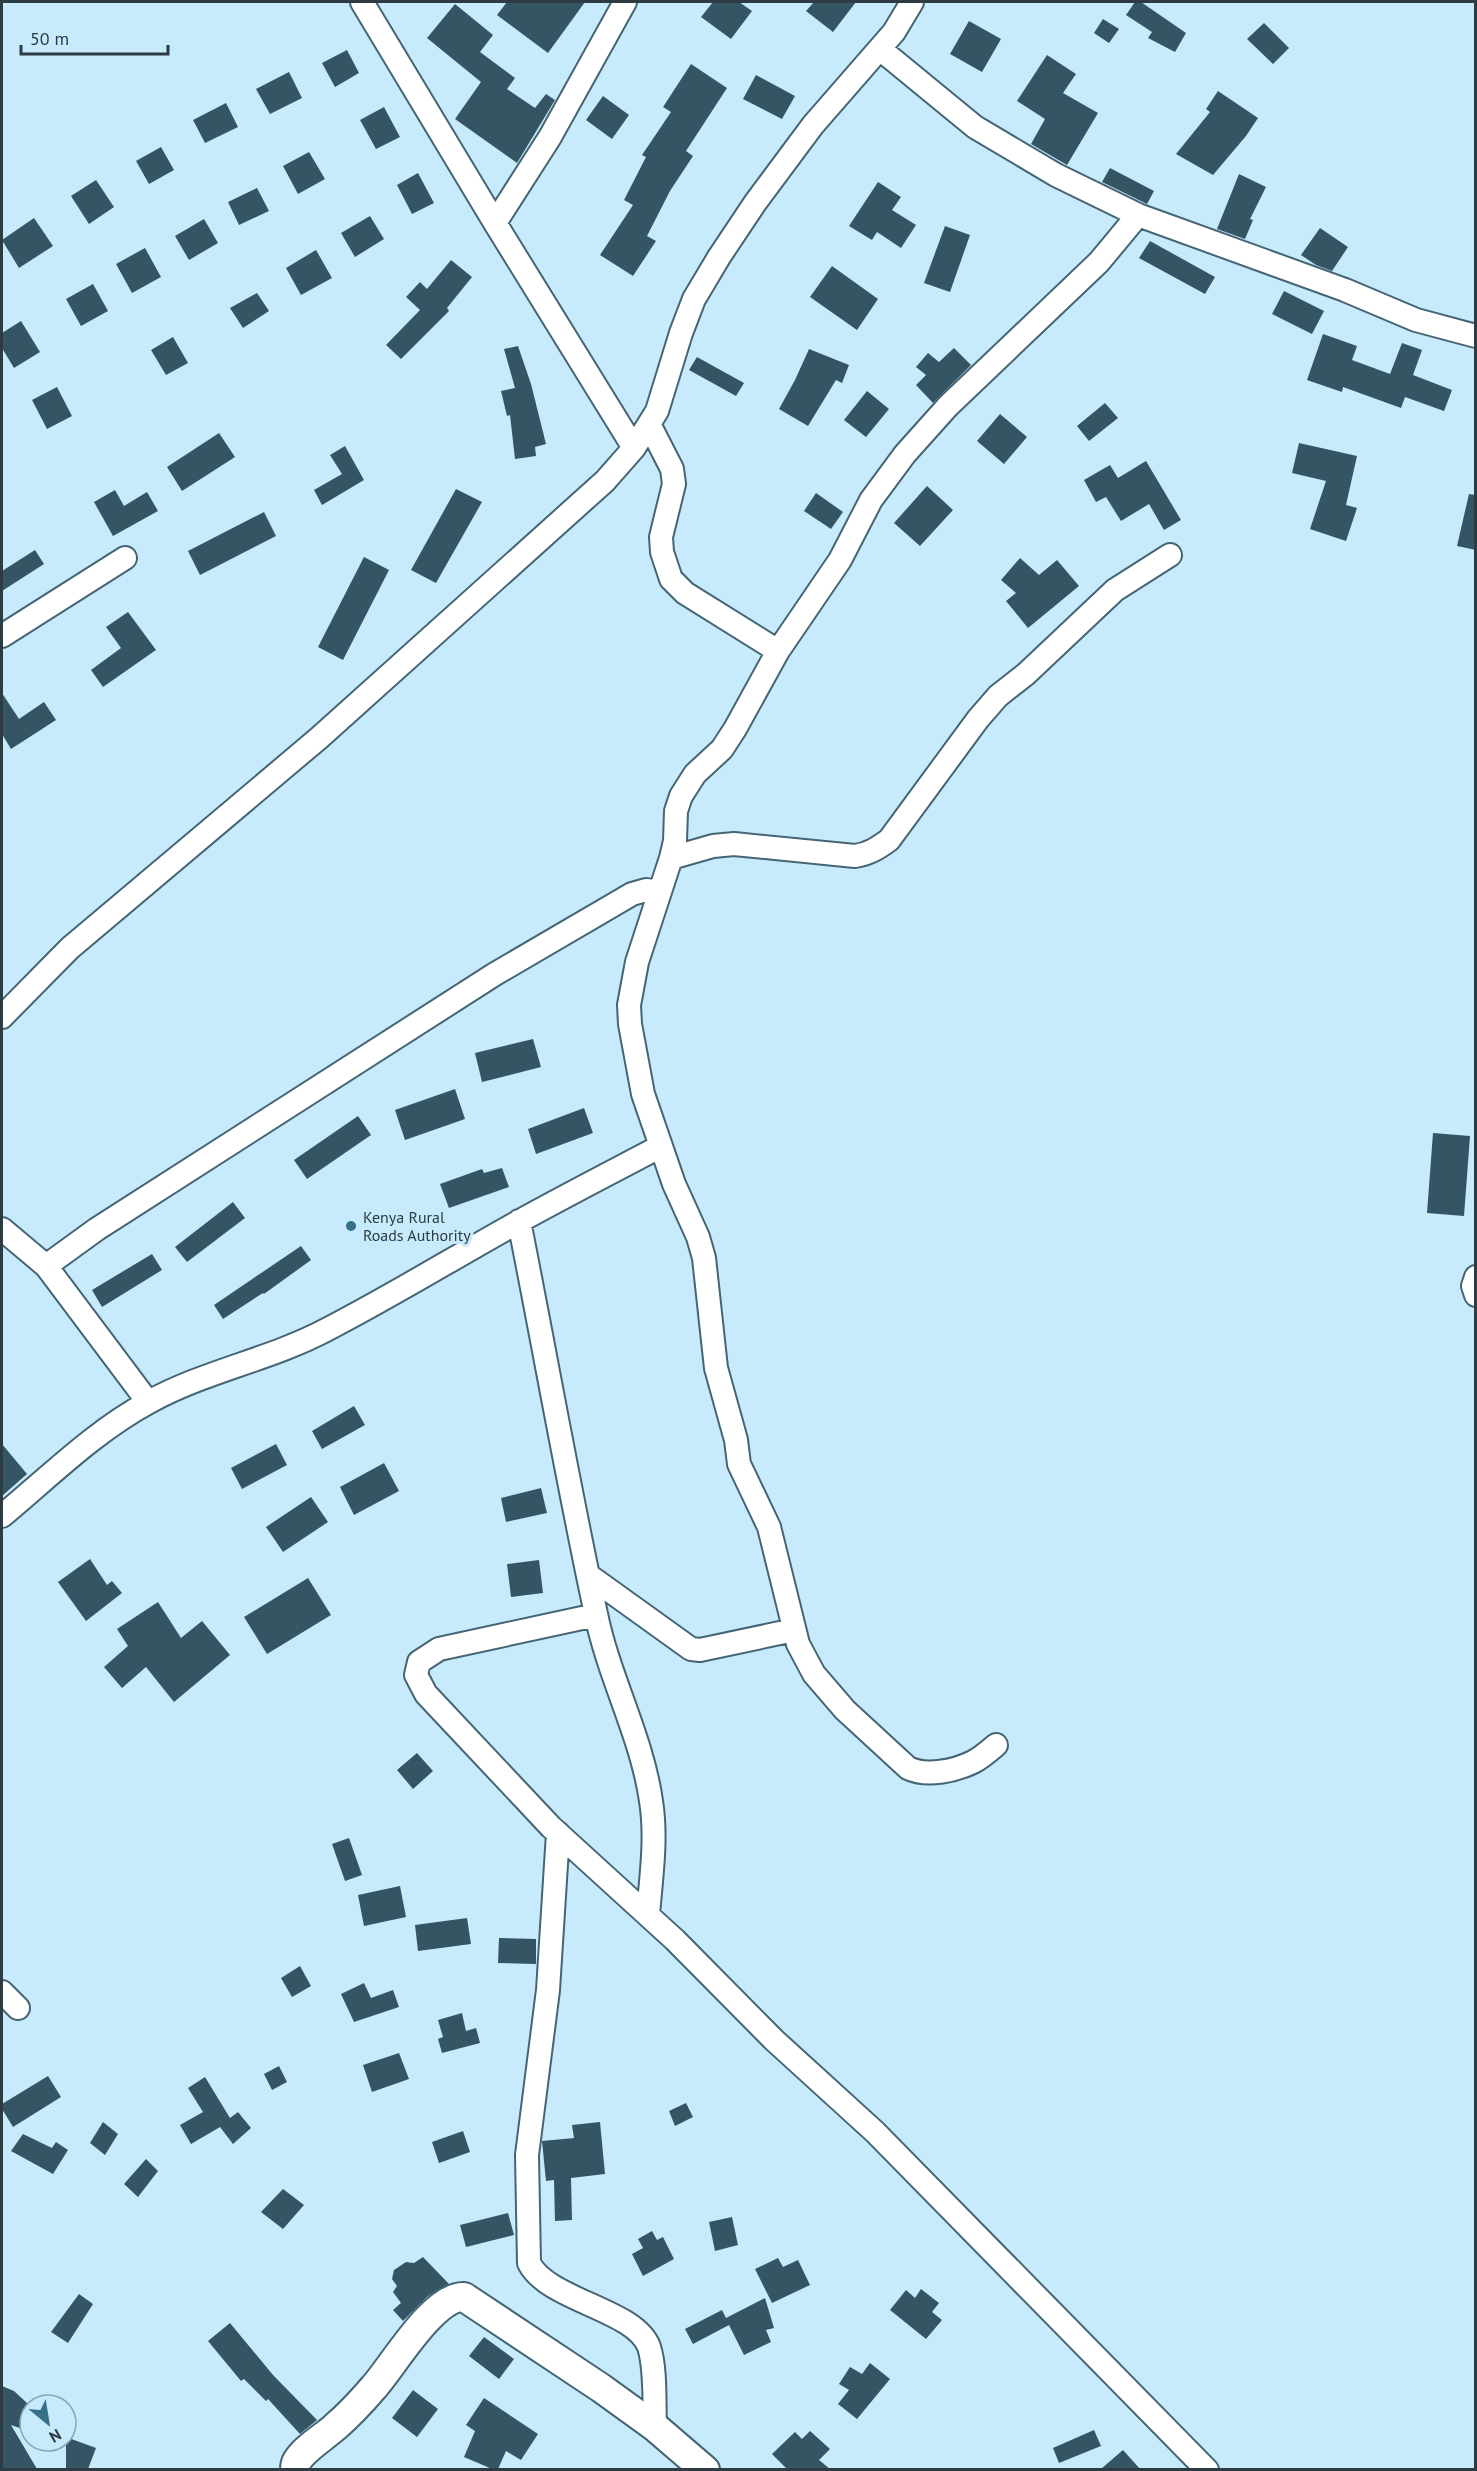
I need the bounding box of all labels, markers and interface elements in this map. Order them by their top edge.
scale bar [21,18,168,56]
text: 50 m [30,27,69,50]
place label: Kenya Rural Roads Authority [363,1207,471,1245]
marker: Kenya Rural Roads Authority [344,1219,358,1233]
north arrow [18,2393,78,2453]
text: N [46,2425,65,2447]

